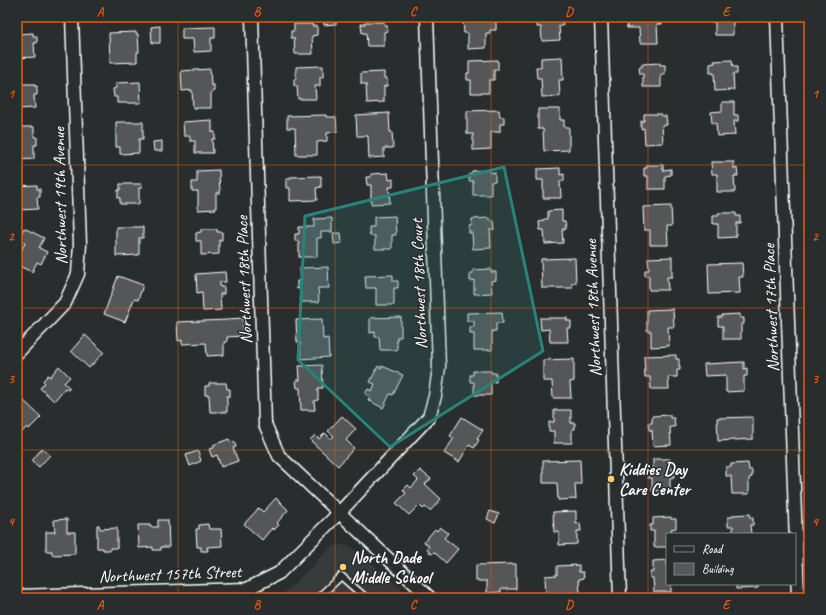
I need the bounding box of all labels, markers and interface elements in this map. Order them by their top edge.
text: A [97,4,105,20]
text: B [254,4,262,20]
text: C [410,4,418,20]
text: D [565,4,574,20]
text: E [723,4,732,20]
text: 1 [8,86,16,102]
text: 1 [812,86,820,102]
street label: Northwest 19th Avenue [48,126,72,265]
street label: Northwest 18th Place [231,214,257,344]
street label: Northwest 18th Court [406,216,432,349]
text: 2 [8,229,15,245]
text: 2 [812,229,819,245]
street label: Northwest 18th Avenue [580,238,606,377]
street label: Northwest 17th Place [758,242,784,372]
text: 3 [8,371,15,387]
text: 3 [812,371,819,387]
place label: Kiddies Day Care Center [619,459,692,500]
marker: Kiddies Day Care Center [606,474,616,484]
text: 4 [8,514,16,530]
text: 4 [812,514,820,530]
legend [666,533,796,585]
text: Road [702,541,724,557]
place label: North Dade Middle School [351,547,434,588]
street label: Northwest 157th Street [98,561,244,587]
text: Building [702,561,734,577]
marker: North Dade Middle School [338,562,348,572]
text: A [97,597,105,613]
text: B [254,597,262,613]
text: C [410,597,418,613]
text: D [565,597,574,613]
text: E [723,597,732,613]

